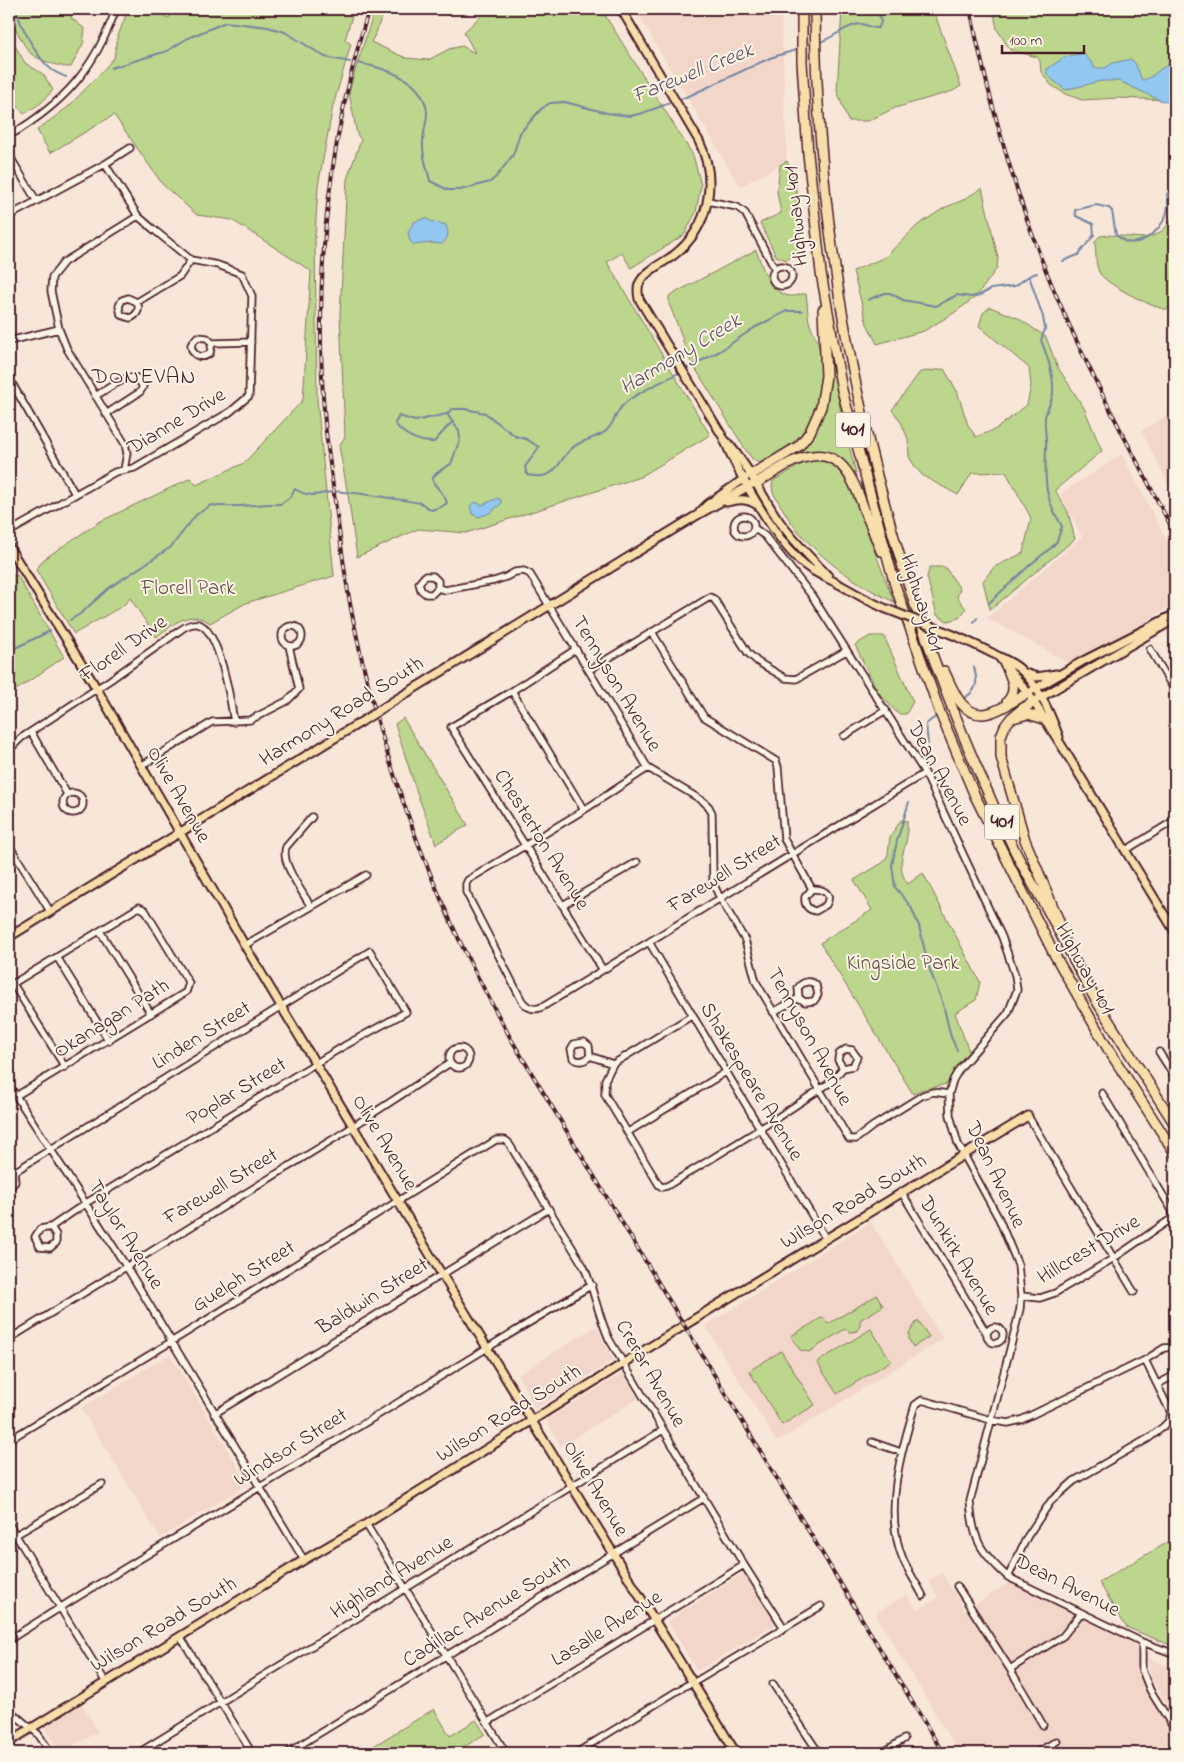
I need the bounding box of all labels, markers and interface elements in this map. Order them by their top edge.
scale bar [1002,22,1084,54]
text: 100 m [1009,30,1042,52]
water label: Farewell Creek [628,35,760,113]
street label: Highway 401 [777,164,819,268]
water label: Harmony Creek [614,305,749,404]
district label: DONEVAN [91,362,196,394]
street label: Dianne Drive [121,381,232,464]
road number: 401 [836,412,870,448]
street label: Highway 401 [889,550,951,657]
park label: Florell Park [140,574,236,604]
street label: Florell Drive [74,608,174,691]
street label: Tennyson Avenue [562,610,669,759]
street label: Harmony Road South [254,649,431,776]
street label: Dean Avenue [898,715,979,832]
street label: Olive Avenue [138,741,218,849]
street label: Chesterton Avenue [486,764,597,917]
road number: 401 [984,804,1020,840]
street label: Farewell Street [661,827,788,922]
street label: Highway 401 [1045,918,1122,1022]
park label: Kingside Park [847,949,960,981]
street label: Tennyson Avenue [757,962,860,1113]
street label: Okanagan Path [48,971,177,1068]
street label: Linden Street [147,994,257,1078]
street label: Shakespeare Avenue [692,997,811,1167]
street label: Poplar Street [181,1050,293,1134]
street label: Olive Avenue [344,1089,425,1197]
street label: Dean Avenue [957,1116,1033,1234]
street label: Farewell Street [157,1141,284,1234]
street label: Wilson Road South [775,1146,933,1258]
street label: Taylor Avenue [78,1174,171,1297]
street label: Dunkirk Avenue [910,1190,1006,1322]
street label: Hillcrest Drive [1032,1207,1147,1293]
street label: Guelph Street [186,1233,302,1321]
street label: Baldwin Street [310,1251,435,1344]
street label: Crerar Avenue [607,1315,693,1434]
street label: Wilson Road South [431,1357,587,1471]
street label: Windsor Street [228,1401,354,1495]
street label: Olive Avenue [555,1435,636,1543]
street label: Highland Avenue [325,1528,461,1629]
street label: Dean Avenue [1008,1546,1125,1626]
street label: Cadillac Avenue South [397,1548,577,1676]
street label: Wilson Road South [85,1569,243,1681]
street label: Lasalle Avenue [546,1583,669,1675]

